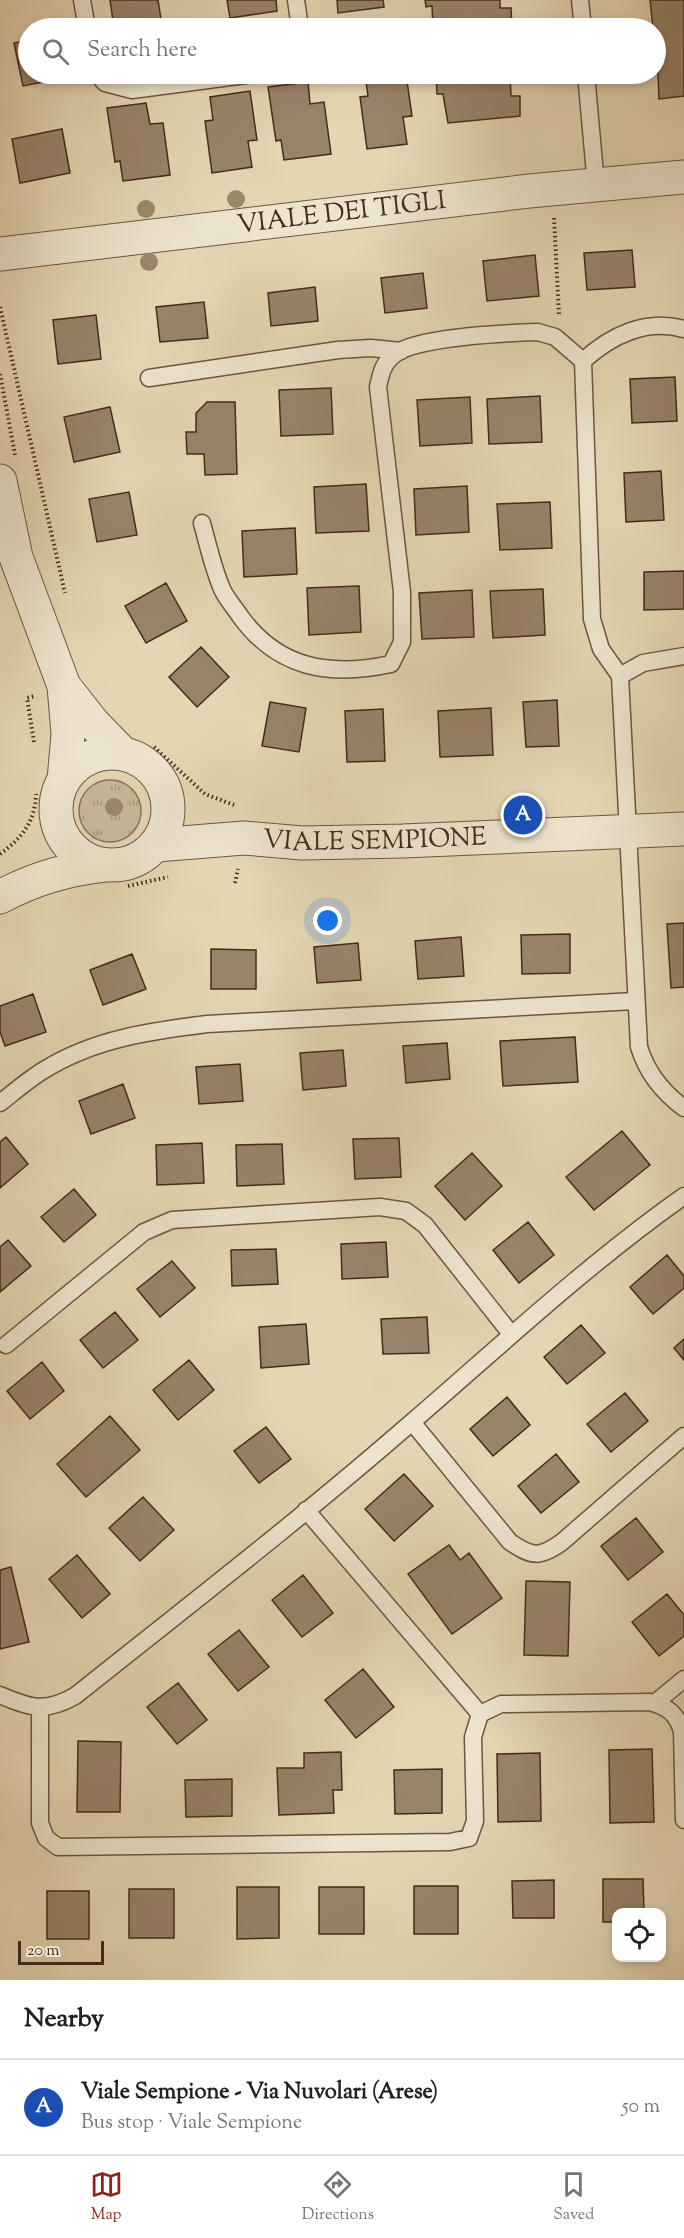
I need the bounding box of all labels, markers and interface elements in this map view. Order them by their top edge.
search box [18,18,666,84]
icon: search [39,35,72,68]
text: Search here [87,35,197,67]
street label: VIALE DEI TIGLI [235,182,449,244]
pin: A [504,792,542,838]
street label: VIALE SEMPIONE [261,819,488,862]
your location [313,906,342,935]
map controls [612,1908,666,1962]
button: locate [612,1908,666,1962]
scale bar [18,1938,104,1966]
text: 20 m [27,1940,60,1963]
text: Nearby [24,2001,104,2038]
text: Viale Sempione - Via Nuvolari (Arese) [81,2077,438,2109]
text: A [35,2093,52,2122]
text: 50 m [622,2093,660,2122]
text: Bus stop · Viale Sempione [81,2109,302,2138]
tab: Map [90,2168,123,2227]
tab: Directions [302,2168,374,2227]
tab: Saved [553,2168,594,2227]

